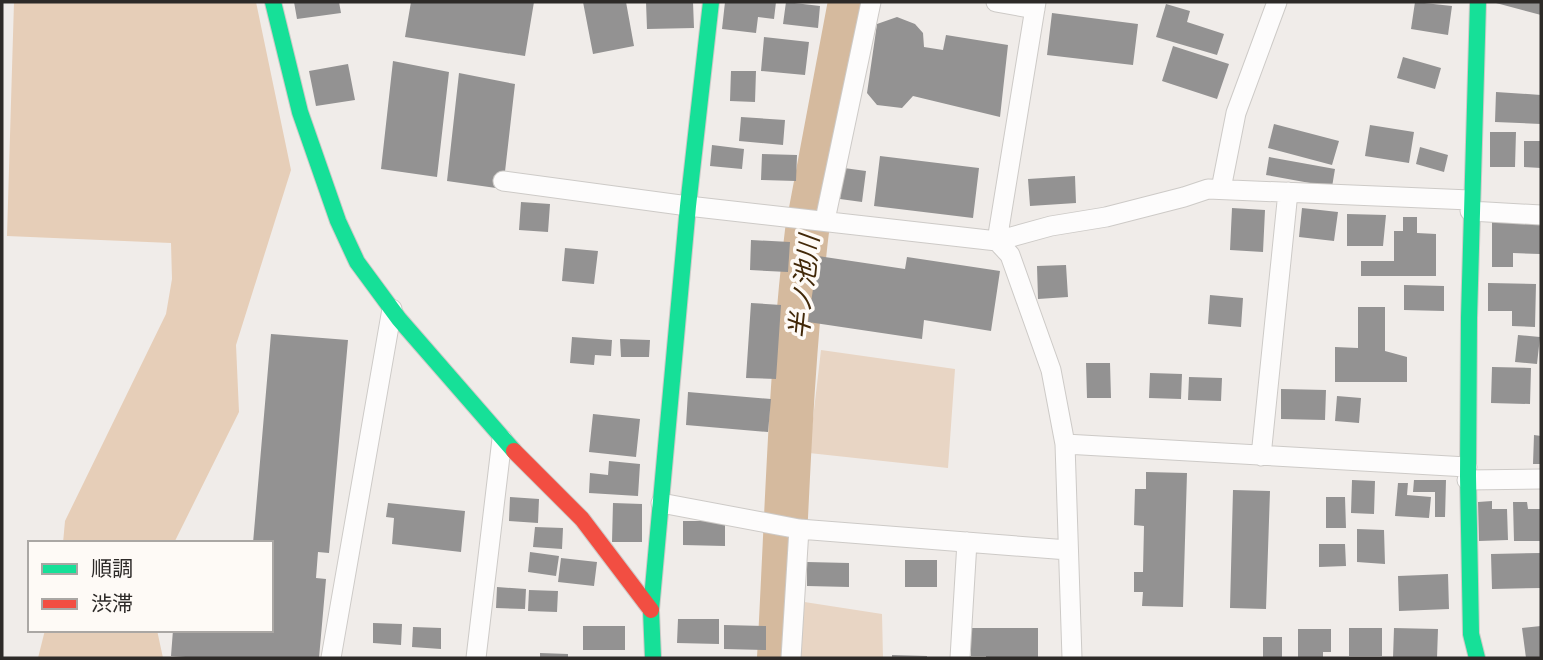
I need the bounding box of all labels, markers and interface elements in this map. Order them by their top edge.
water label: 半ノ池川 [784,231,826,340]
legend [28,541,273,632]
text: 順調 [91,556,133,581]
text: 渋滞 [91,591,133,616]

